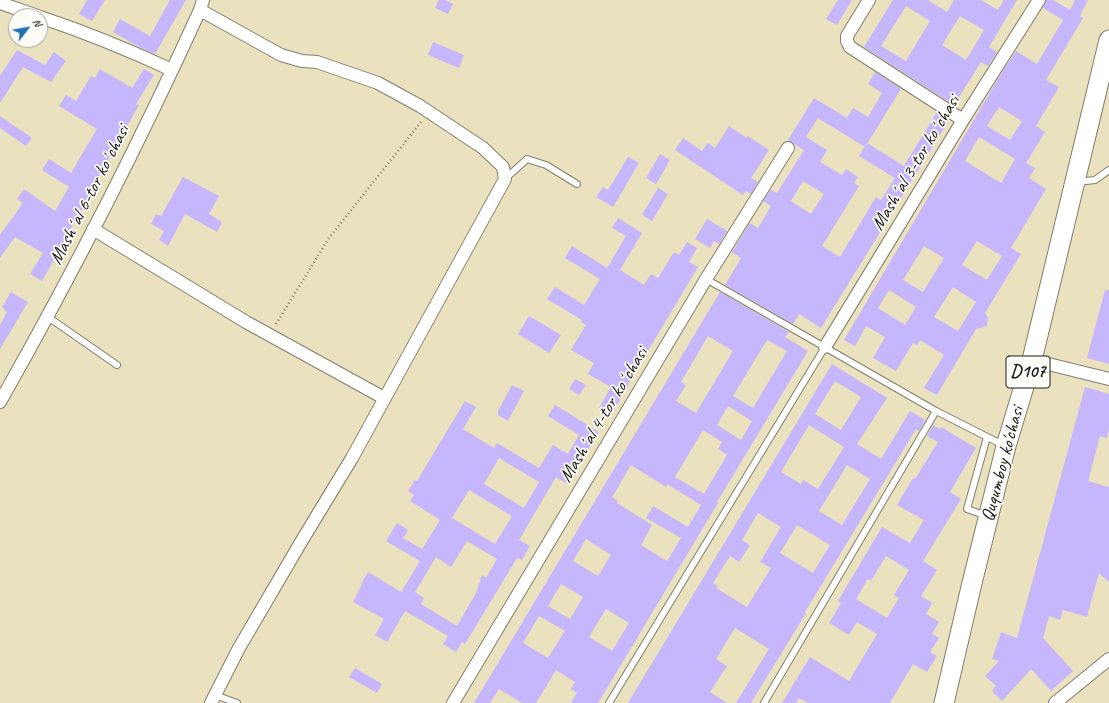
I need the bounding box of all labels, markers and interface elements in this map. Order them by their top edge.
north arrow [8,8,48,48]
text: N [30,16,45,29]
street label: Mashʼal 3-tor koʼchasi [867,91,965,235]
street label: Mashʼal 6-tor koʼchasi [45,122,135,268]
street label: Mashʼal 4-tor koʼchasi [555,343,653,487]
road number: D107 [1006,356,1050,388]
street label: Ququmboy ko'chasi [977,404,1029,524]

